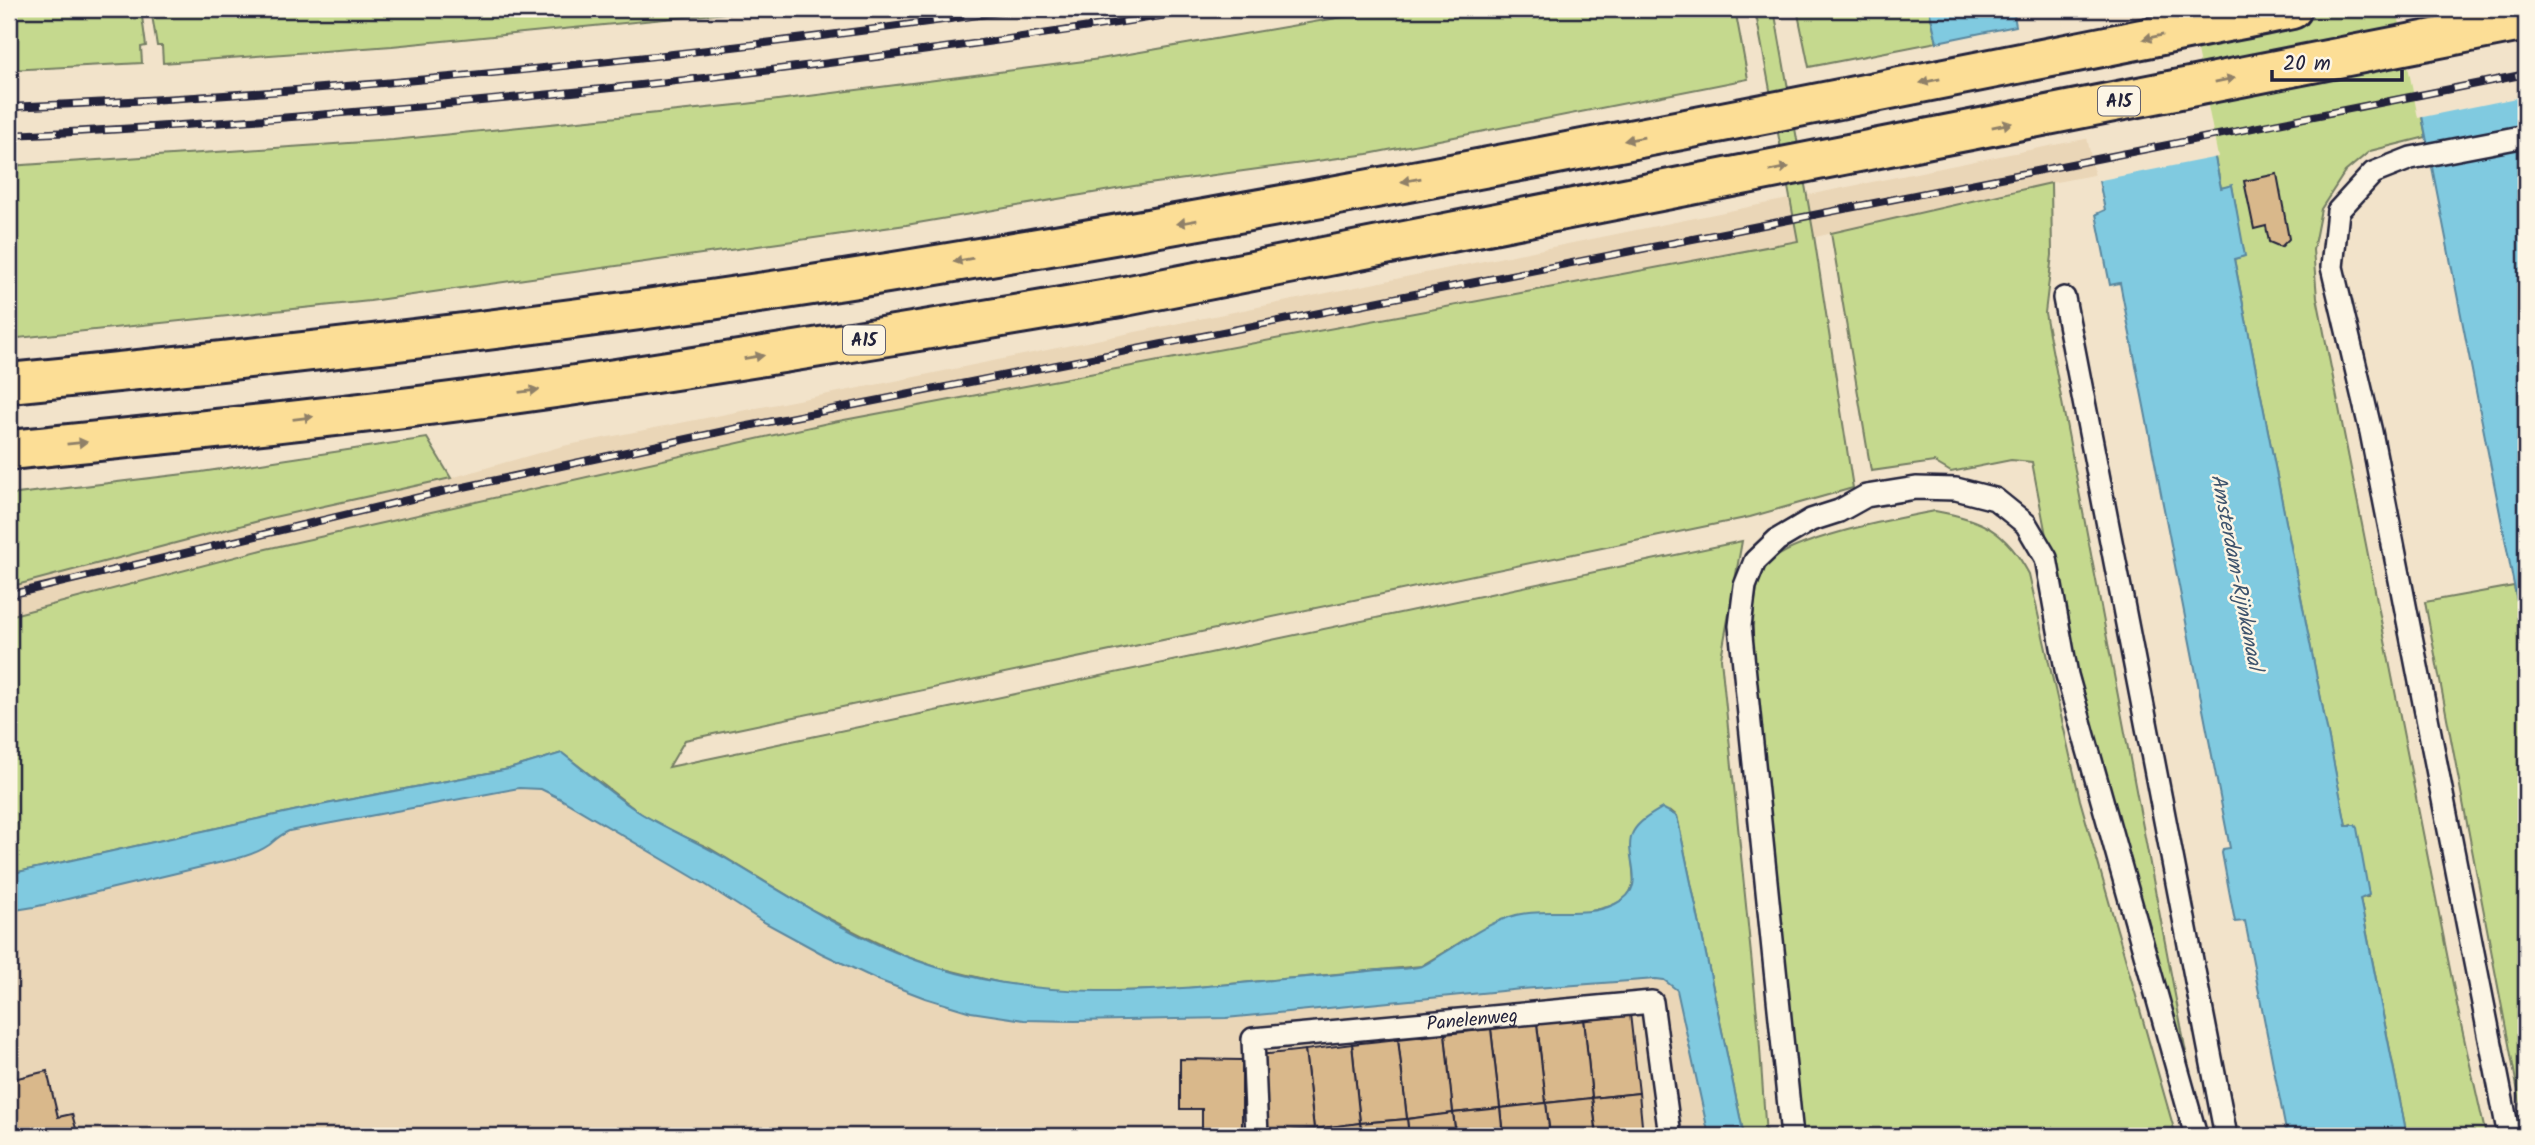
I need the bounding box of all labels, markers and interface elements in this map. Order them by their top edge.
one-way arrow [2142,31,2164,42]
scale bar [2272,38,2402,82]
text: 20 m [2283,48,2331,81]
one-way arrow [2214,75,2236,86]
one-way arrow [1919,76,1941,87]
road number: A15 [2098,86,2140,116]
one-way arrow [1991,119,2013,130]
one-way arrow [1623,134,1645,145]
one-way arrow [1768,163,1790,174]
one-way arrow [1400,175,1422,186]
one-way arrow [1176,216,1198,227]
one-way arrow [952,255,974,266]
road number: A15 [843,326,885,354]
one-way arrow [743,351,765,362]
one-way arrow [518,386,540,397]
one-way arrow [292,412,314,423]
one-way arrow [66,438,88,449]
water label: Amsterdam-Rijnkanaal [2200,471,2271,677]
street label: Panelenweg [1425,1002,1519,1040]

